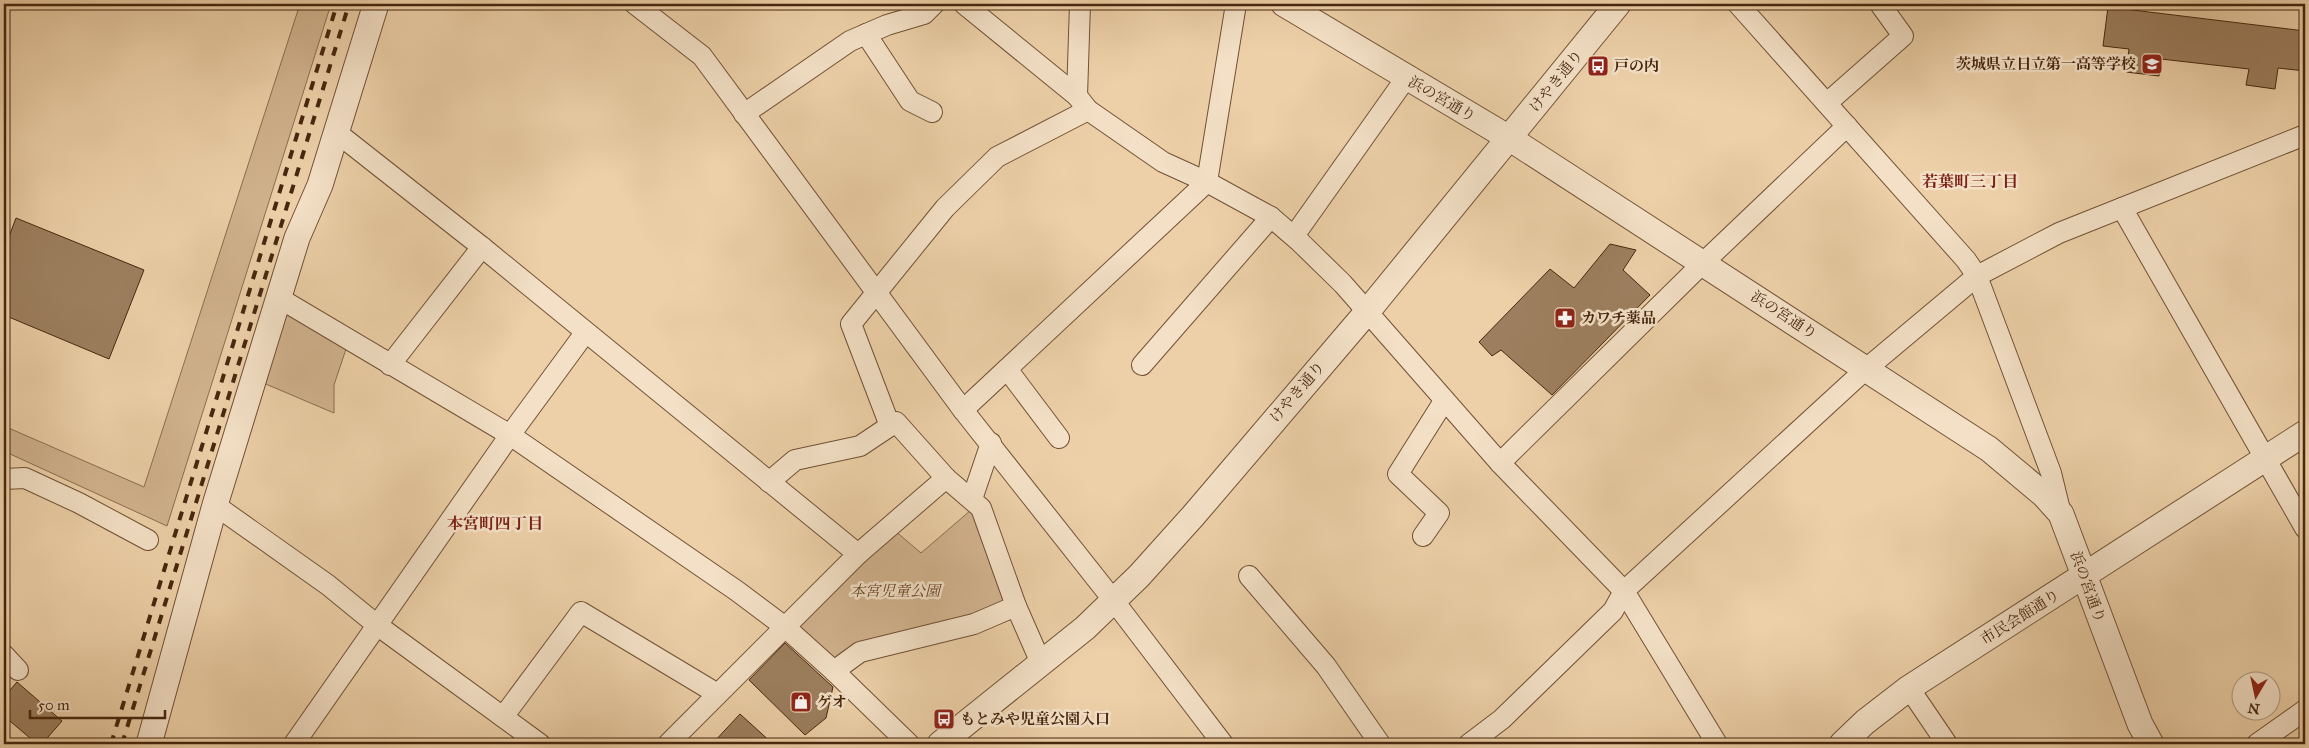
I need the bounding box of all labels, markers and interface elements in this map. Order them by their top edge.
street label: けやき通り [1525,46,1587,116]
school or university icon: 茨城県立日立第一高等学校 [2140,52,2164,76]
bus stop icon: 戸の内 [1586,54,1610,78]
place label: 茨城県立日立第一高等学校 [1956,55,2136,73]
place label: 戸の内 [1614,57,1659,75]
street label: 浜の宮通り [1405,72,1479,126]
district label: 若葉町三丁目 [1922,172,2018,191]
street label: 浜の宮通り [1748,287,1820,343]
pharmacy icon: カワチ薬品 [1553,306,1577,330]
place label: カワチ薬品 [1581,309,1656,327]
street label: けやき通り [1266,358,1328,426]
district label: 本宮町四丁目 [447,514,543,533]
street label: 浜の宮通り [2067,549,2109,625]
park label: 本宮児童公園 [850,582,943,600]
street label: 市民会館通り [1977,586,2063,648]
north arrow [2232,670,2282,720]
scale bar [30,688,165,720]
shop icon: ゲオ [789,690,813,714]
place label: ゲオ [817,693,847,711]
text: 50 m [38,696,70,714]
text: N [2247,699,2261,718]
bus stop icon: もとみや児童公園入口 [932,707,956,731]
place label: もとみや児童公園入口 [960,710,1110,728]

